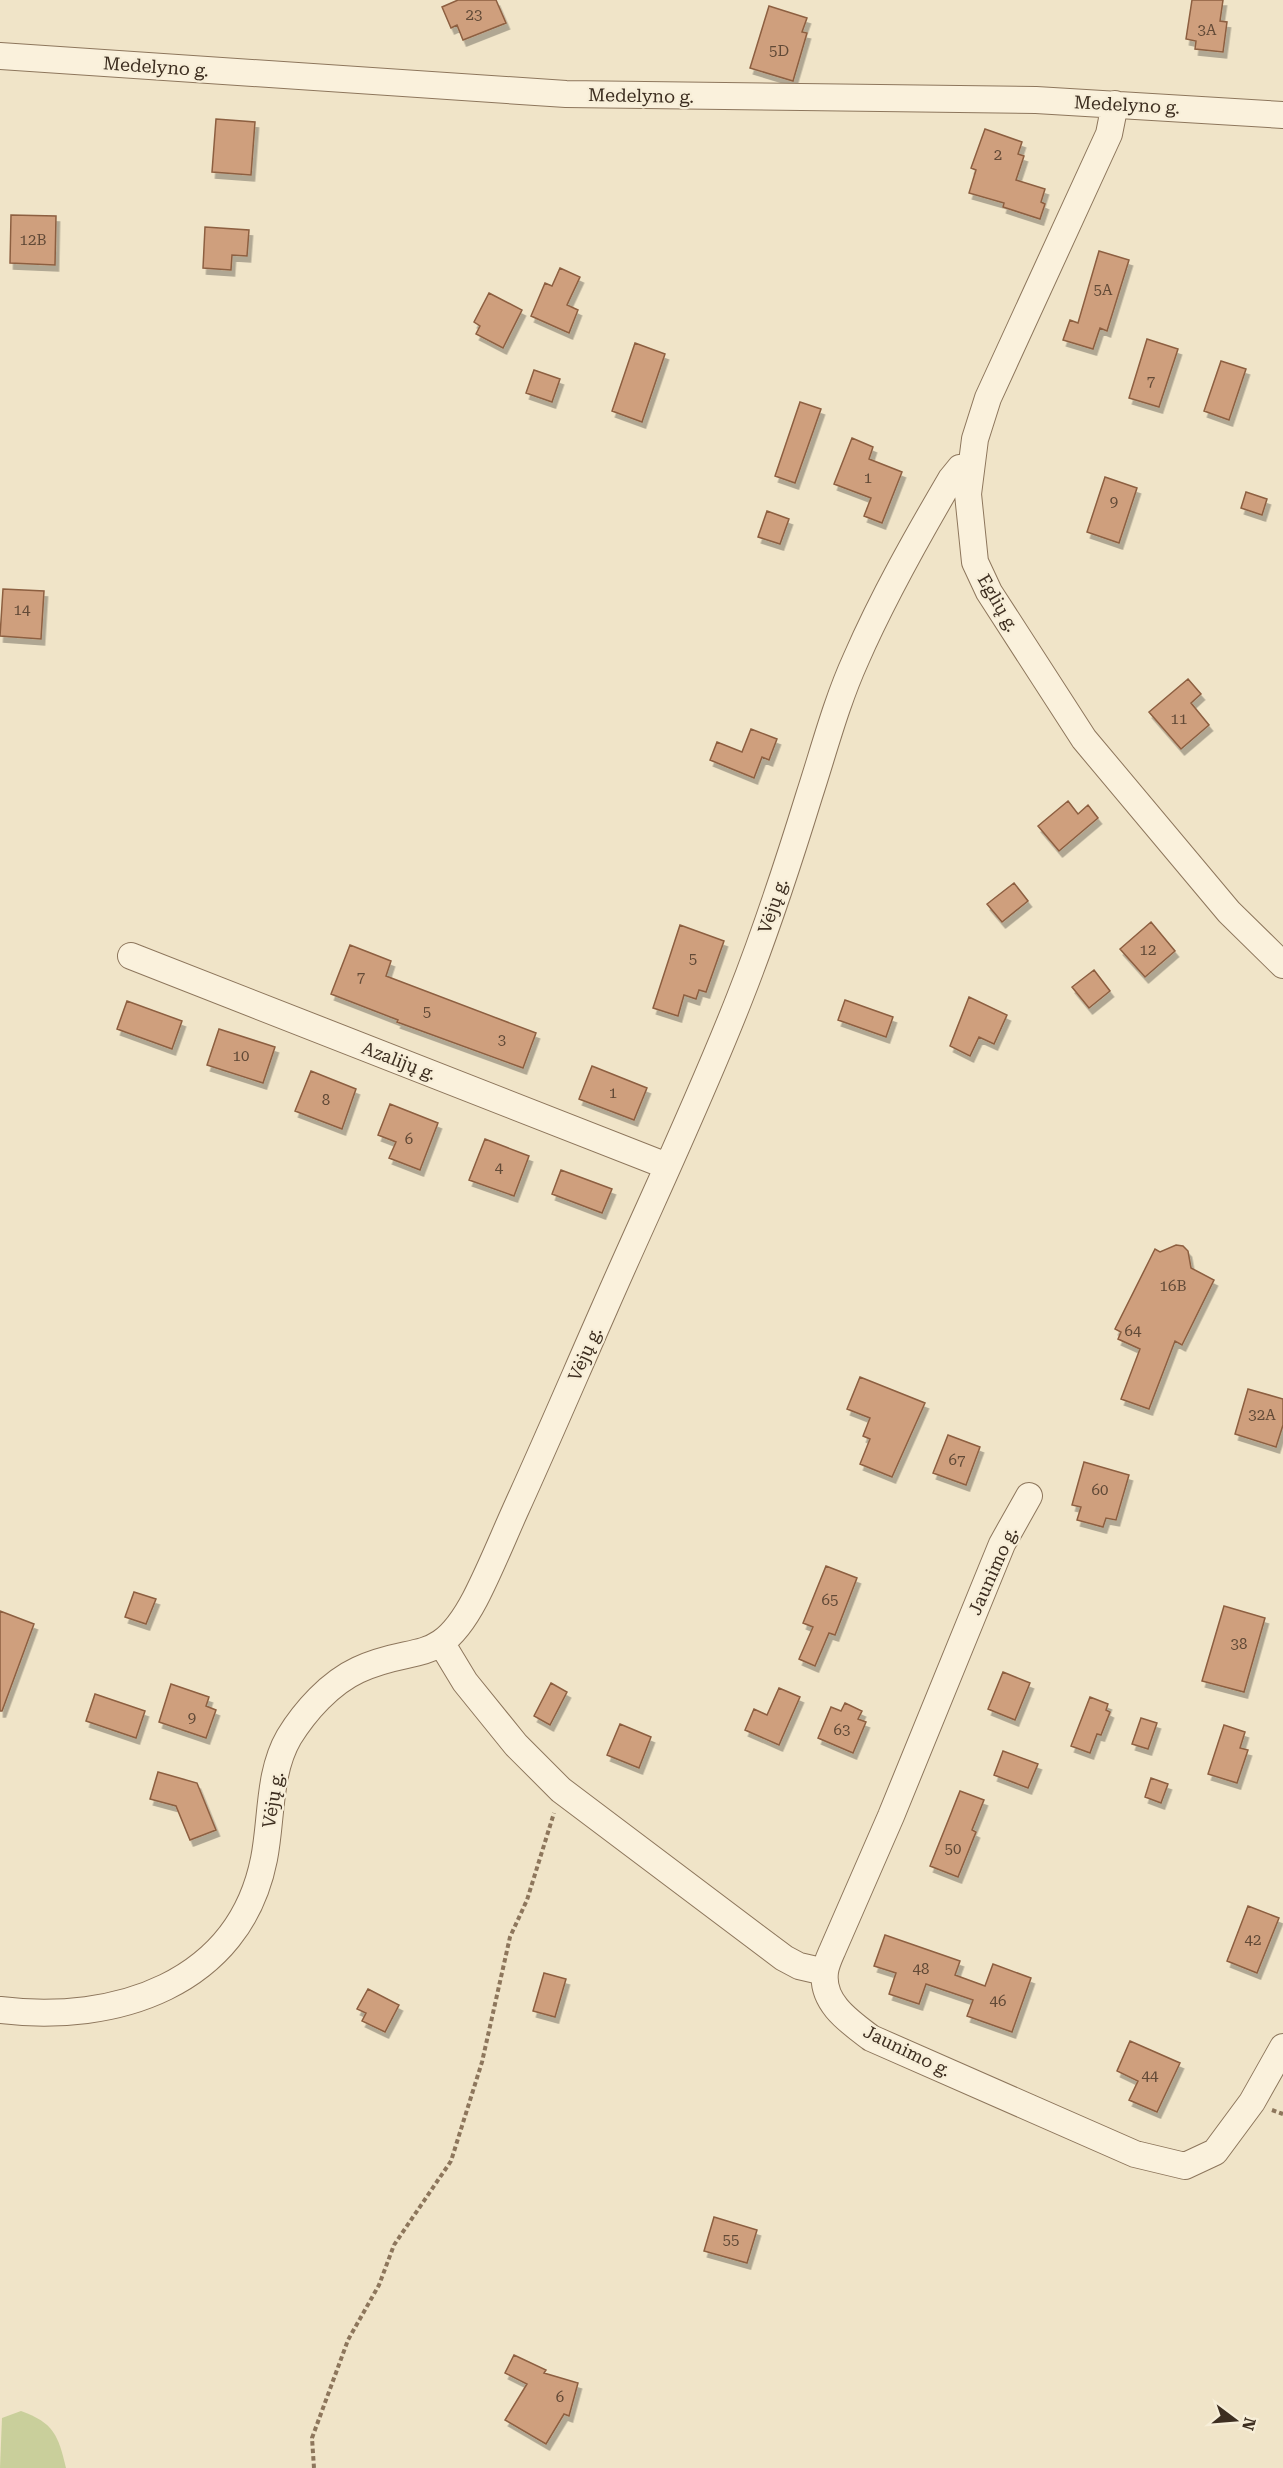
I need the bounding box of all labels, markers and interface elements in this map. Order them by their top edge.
house number: 23 [466,6,482,24]
house number: 3A [1198,21,1217,39]
house number: 5D [769,42,789,60]
street label: Medelyno g. [102,52,210,81]
street label: Medelyno g. [588,84,694,107]
street label: Medelyno g. [1074,91,1180,118]
house number: 2 [994,146,1002,164]
house number: 12B [20,231,46,249]
house number: 5A [1094,281,1113,299]
house number: 7 [1147,372,1155,390]
house number: 1 [864,469,872,487]
house number: 9 [1110,493,1118,511]
street label: Eglių g. [974,570,1023,635]
house number: 14 [14,601,31,619]
house number: 11 [1171,710,1187,728]
street label: Vėjų g. [753,876,792,936]
house number: 12 [1140,941,1156,959]
house number: 5 [689,950,697,968]
house number: 7 [357,968,365,986]
house number: 5 [423,1003,431,1021]
house number: 3 [498,1031,506,1049]
street label: Azalijų g. [359,1037,439,1084]
house number: 10 [233,1047,249,1065]
house number: 1 [609,1084,617,1102]
house number: 8 [322,1091,330,1109]
house number: 6 [405,1130,413,1148]
house number: 4 [495,1159,504,1177]
house number: 16B [1160,1277,1186,1295]
house number: 64 [1125,1322,1142,1340]
street label: Vėjų g. [563,1324,606,1384]
house number: 32A [1248,1406,1276,1424]
house number: 67 [949,1451,965,1469]
house number: 60 [1092,1481,1108,1499]
street label: Jaunimo g. [964,1523,1021,1618]
house number: 65 [822,1591,838,1609]
house number: 38 [1231,1635,1247,1653]
house number: 9 [188,1709,196,1727]
house number: 63 [834,1721,850,1739]
street label: Vėjų g. [258,1770,287,1830]
house number: 50 [945,1840,961,1858]
house number: 42 [1245,1931,1261,1949]
house number: 48 [913,1960,929,1978]
house number: 46 [990,1992,1006,2010]
street label: Jaunimo g. [860,2020,954,2081]
house number: 44 [1142,2067,1159,2085]
house number: 55 [723,2231,739,2249]
house number: 6 [556,2388,564,2406]
north arrow [1205,2390,1265,2450]
text: N [1238,2415,1260,2433]

